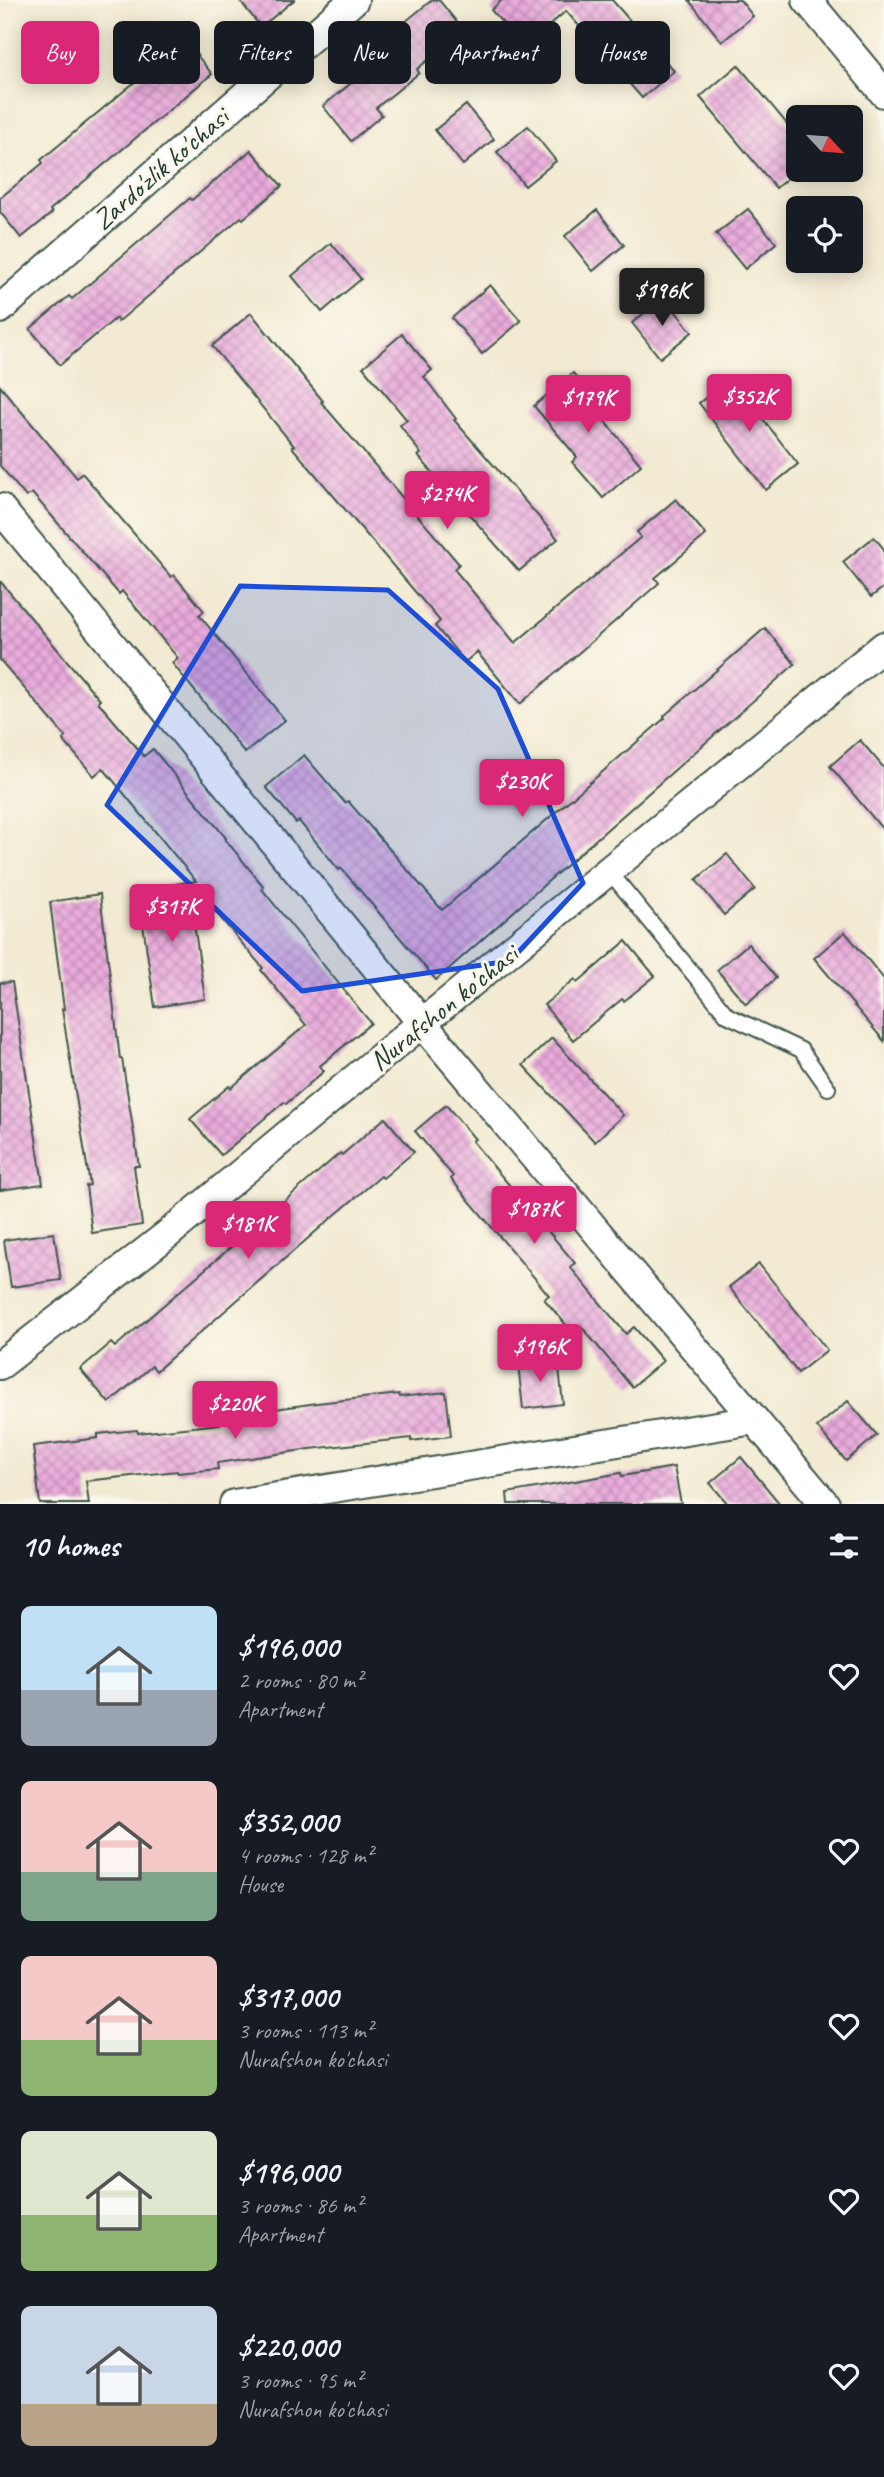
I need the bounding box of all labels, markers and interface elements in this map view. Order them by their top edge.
chip: Buy [21,21,99,84]
chip: Rent [113,21,200,84]
chip: Filters [214,21,314,84]
chip: New [328,21,411,84]
chip: Apartment [425,21,561,84]
chip: House [575,21,670,84]
street label: Zardo'zlik ko'chasi [85,97,239,237]
north arrow [786,105,863,182]
map controls [786,105,863,273]
button: locate [786,196,863,273]
pin: $196K [613,268,711,328]
text: $196K [635,276,689,305]
pin: $352K [700,374,798,434]
pin: $179K [539,376,637,435]
text: $352K [723,382,775,411]
text: $179K [562,383,614,412]
pin: $274K [398,472,496,531]
text: $274K [421,479,474,508]
pin: $230K [473,760,571,819]
text: $230K [495,767,549,796]
pin: $317K [123,884,221,944]
text: $317K [146,892,199,921]
street label: Nurafshon ko'chasi [362,934,528,1078]
pin: $187K [485,1186,583,1246]
text: $187K [508,1194,561,1223]
pin: $181K [199,1202,297,1261]
text: $181K [221,1209,275,1238]
pin: $196K [491,1324,589,1384]
text: $196K [513,1332,567,1361]
pin: $220K [186,1382,284,1441]
text: $220K [208,1389,262,1418]
text: 10 homes [21,1527,119,1565]
icon: filters [825,1527,863,1565]
text: $196,000 [238,1628,339,1666]
icon: home [77,1634,161,1718]
icon: heart [825,1657,863,1695]
text: 2 rooms · 80 m² [238,1666,362,1695]
text: Apartment [238,1695,323,1724]
text: $352,000 [238,1803,338,1841]
icon: home [77,1809,161,1893]
icon: heart [825,1832,863,1870]
text: 4 rooms · 128 m² [238,1841,373,1870]
text: House [238,1870,283,1899]
text: $317,000 [238,1978,338,2016]
icon: home [77,1984,161,2068]
icon: heart [825,2007,863,2045]
text: 3 rooms · 113 m² [238,2016,373,2045]
text: Nurafshon ko'chasi [238,2045,387,2074]
text: $196,000 [238,2153,339,2191]
icon: home [77,2159,161,2243]
icon: heart [825,2182,863,2220]
text: 3 rooms · 86 m² [238,2191,362,2220]
text: Apartment [238,2220,323,2249]
text: $220,000 [238,2328,338,2366]
icon: home [77,2334,161,2418]
icon: heart [825,2357,863,2395]
text: 3 rooms · 95 m² [238,2366,362,2395]
text: Nurafshon ko'chasi [238,2395,387,2424]

